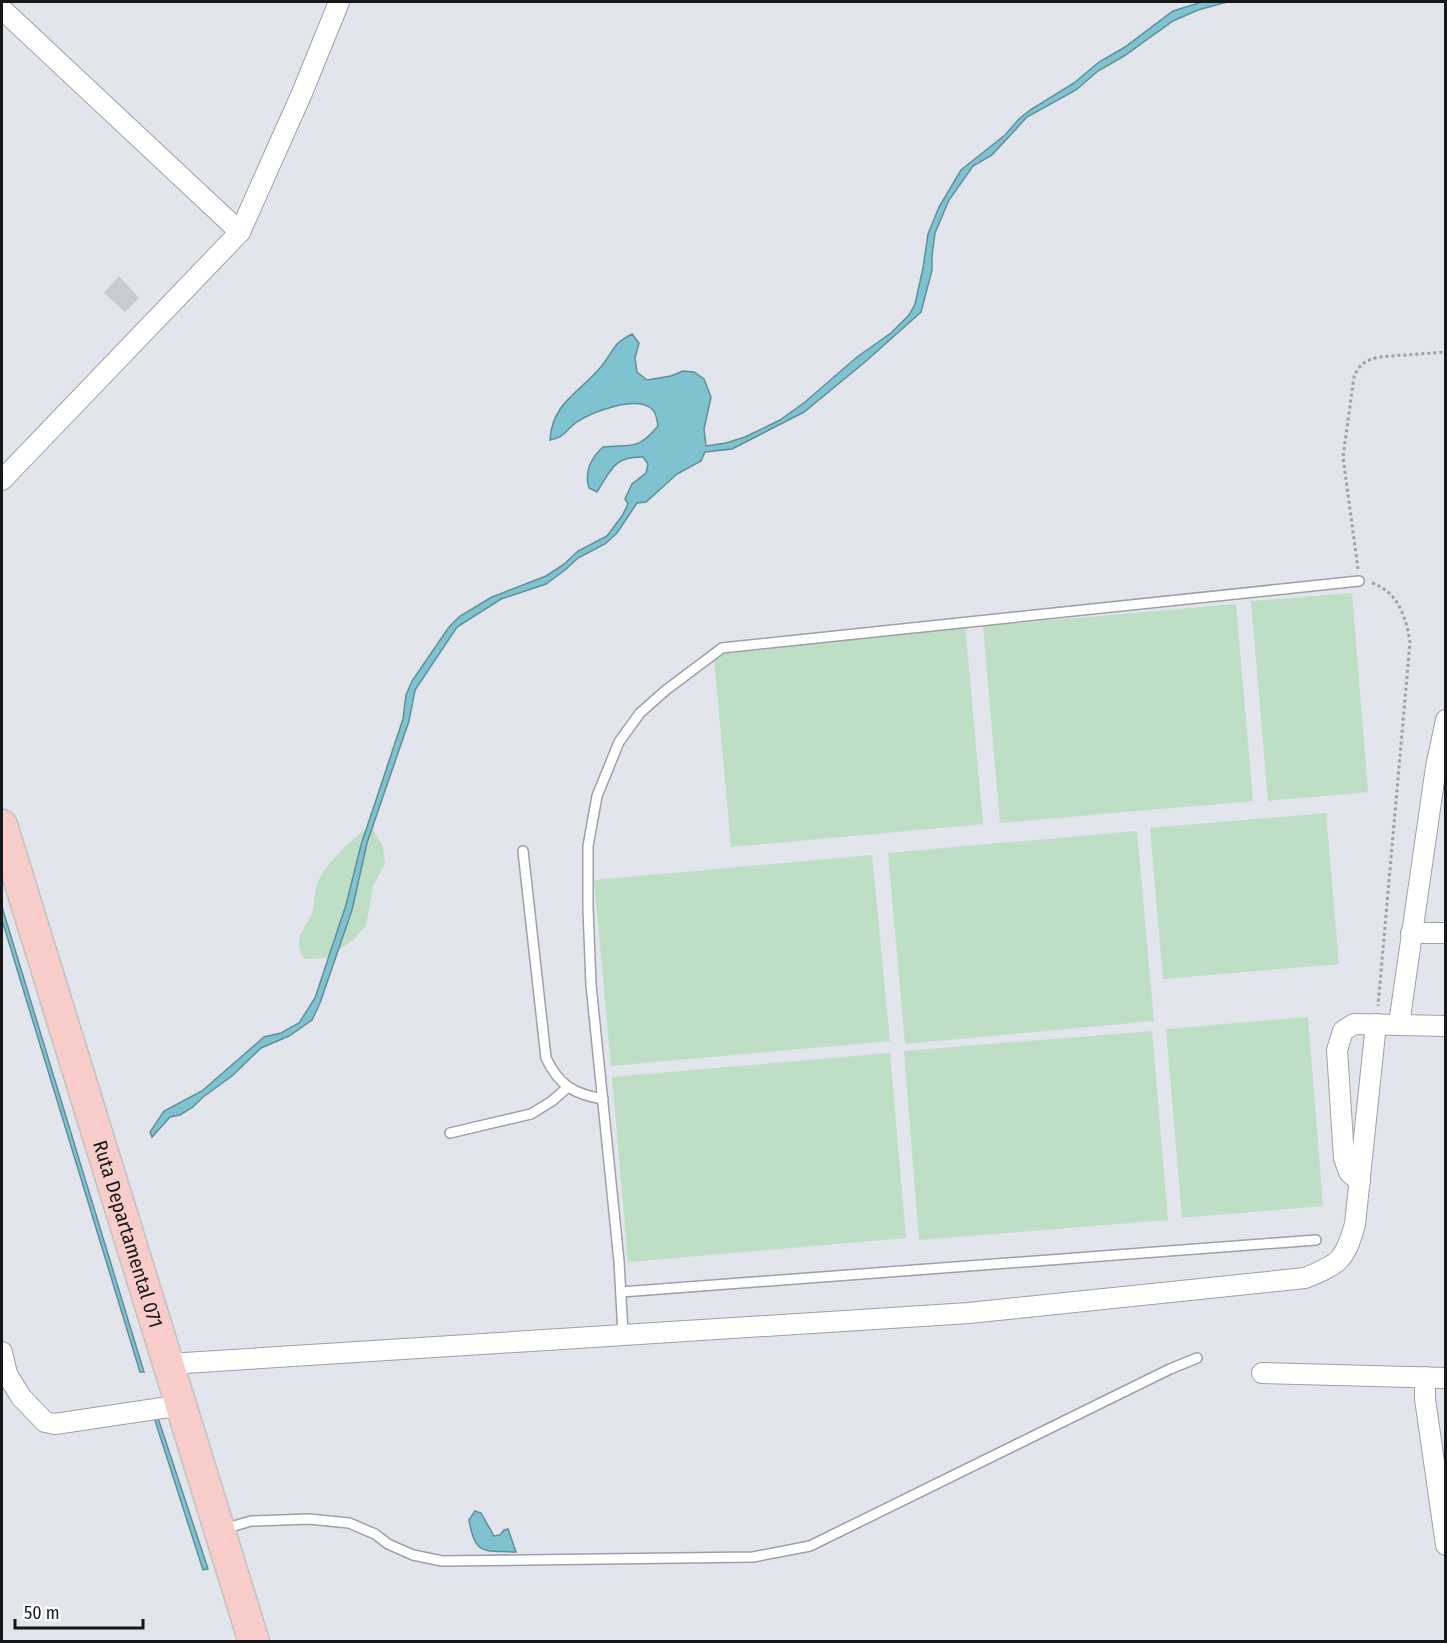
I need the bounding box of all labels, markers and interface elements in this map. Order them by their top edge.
street label: Ruta Departamental 071 [88,1137,168,1331]
scale bar [15,1592,142,1630]
text: 50 m [24,1602,60,1624]

